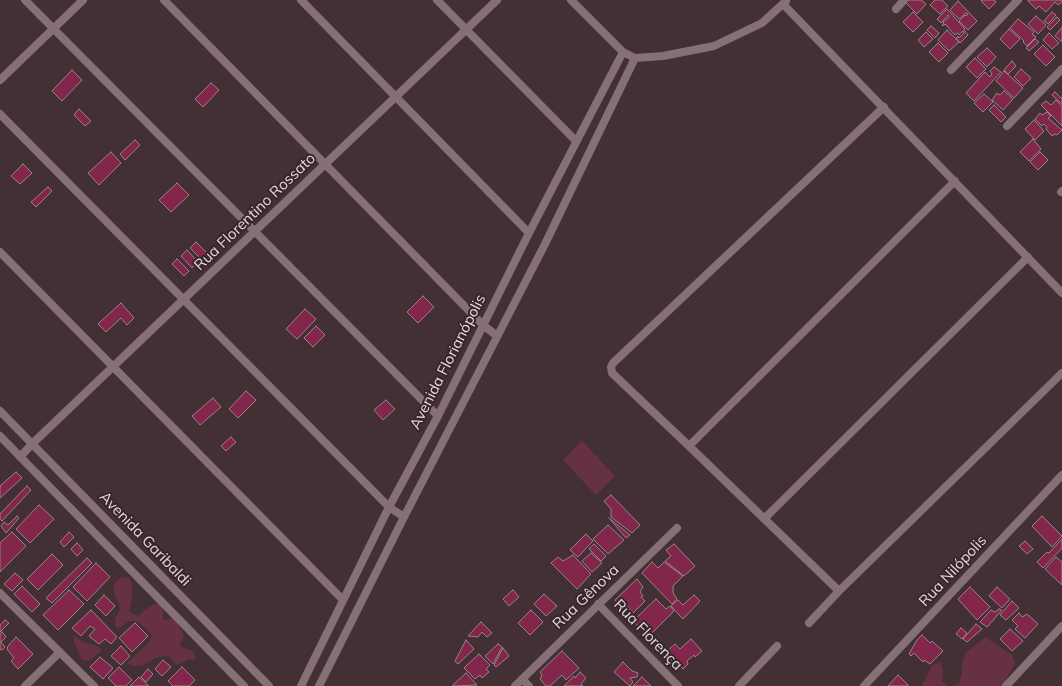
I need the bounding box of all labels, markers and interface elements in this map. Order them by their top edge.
street label: Rua Florentino Rossato [191,150,319,274]
street label: Avenida Florianópolis [406,292,490,432]
street label: Avenida Garibaldi [95,488,195,590]
street label: Rua Nilópolis [915,532,991,610]
street label: Rua Gênova [549,561,623,633]
street label: Rua Florença [610,596,686,674]

